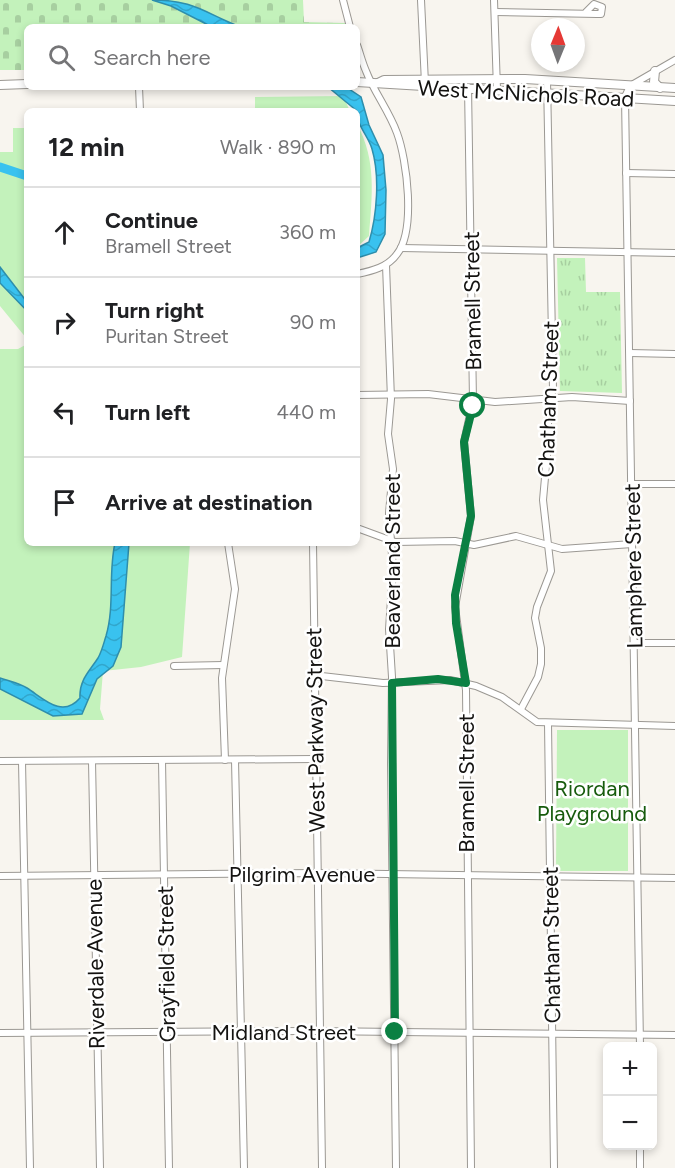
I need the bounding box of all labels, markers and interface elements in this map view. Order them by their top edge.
north arrow [531,18,585,72]
search box [24,24,360,90]
icon: search [45,41,78,74]
text: Search here [93,44,211,71]
street label: West McNichols Road [417,74,635,113]
text: 12 min [48,131,124,163]
text: Walk · 890 m [220,135,336,159]
text: Continue [105,207,198,234]
icon: ahead [48,216,81,249]
text: 360 m [279,220,336,244]
street label: Bramell Street [458,231,487,371]
text: Bramell Street [105,234,232,258]
text: Turn right [105,297,204,324]
icon: right [48,306,81,339]
text: 90 m [290,310,336,334]
street label: Chatham Street [532,320,565,478]
text: Puritan Street [105,324,229,348]
route start [459,392,485,418]
icon: left [48,396,81,429]
text: Turn left [105,399,191,426]
text: 440 m [276,400,336,424]
street label: Beaverland Street [379,473,406,649]
street label: Lamphere Street [619,483,648,649]
icon: arrive [48,486,81,519]
text: Arrive at destination [105,489,313,516]
street label: West Parkway Street [300,627,331,833]
street label: Bramell Street [453,713,480,853]
park label: Riordan Playground [537,775,647,827]
street label: Pilgrim Avenue [229,861,375,888]
street label: Chatham Street [537,866,566,1024]
street label: Riverdale Avenue [81,879,110,1049]
street label: Grayfield Street [152,885,181,1043]
route end [381,1018,407,1044]
street label: Midland Street [212,1019,356,1046]
map controls [603,1042,657,1150]
button: + [603,1042,657,1096]
button: − [603,1096,657,1150]

